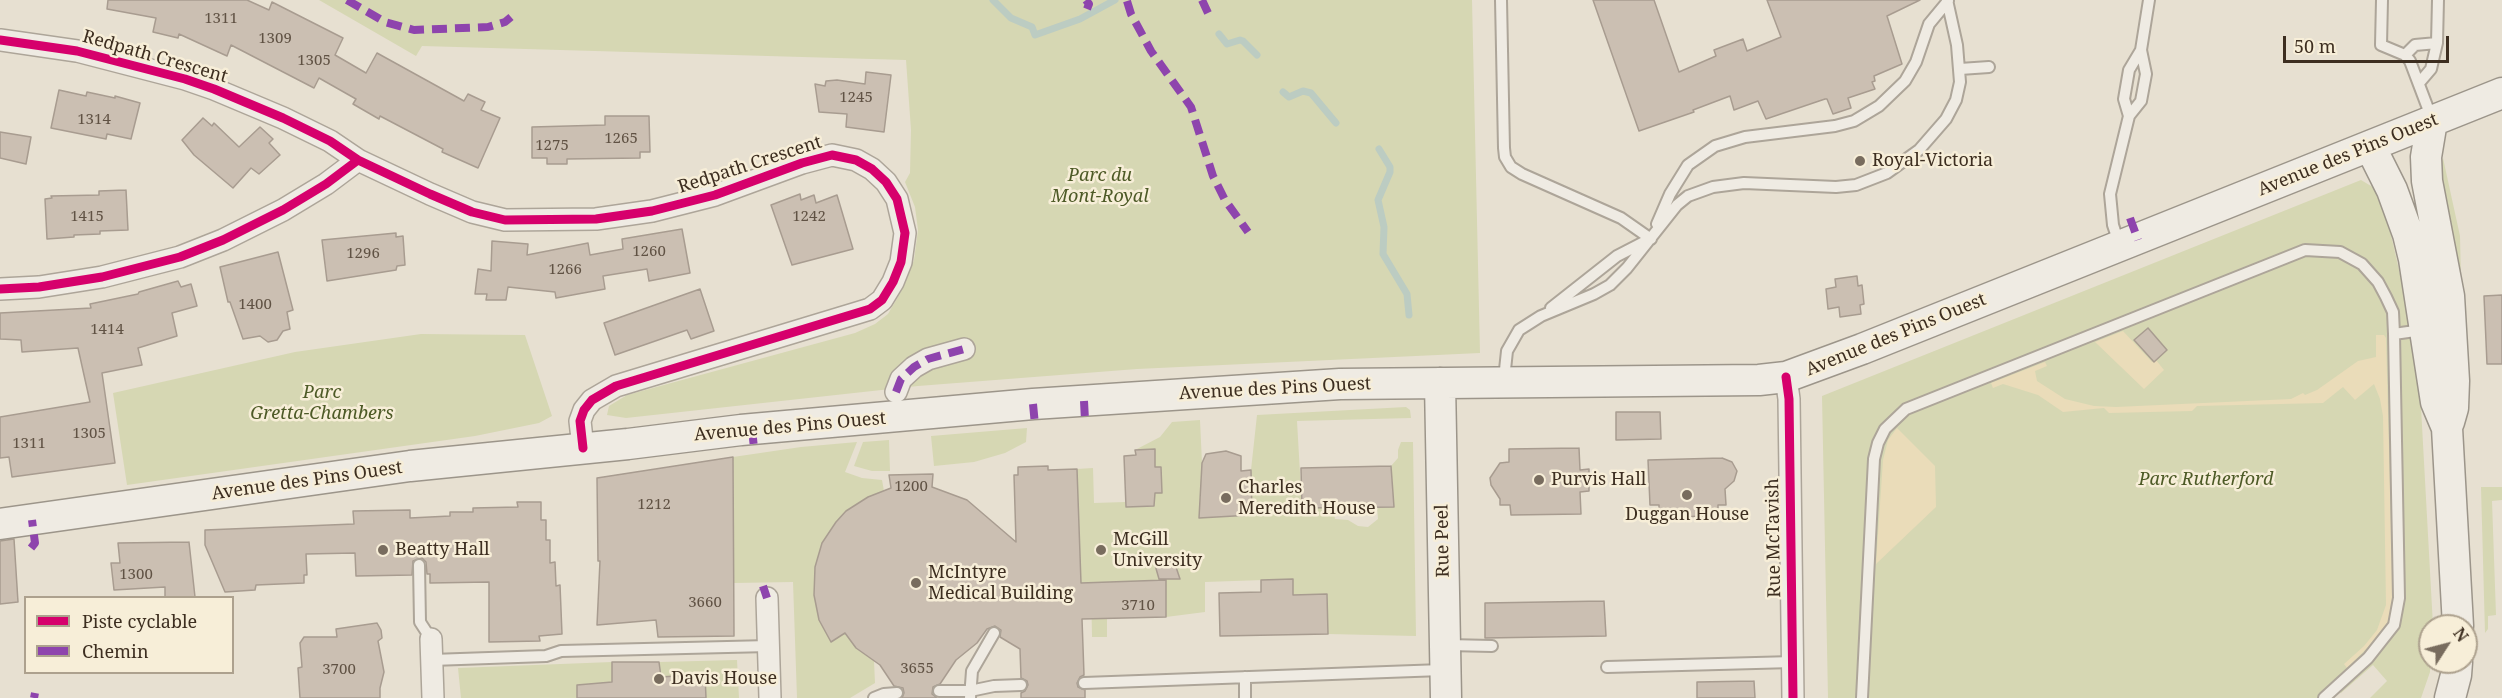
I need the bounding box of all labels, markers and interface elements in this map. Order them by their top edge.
house number: 1311 [204,10,238,28]
scale bar [2286,24,2452,62]
street label: Redpath Crescent [80,26,230,88]
house number: 1309 [258,30,292,48]
text: 50 m [2294,34,2336,58]
house number: 1305 [297,52,331,70]
house number: 1245 [839,89,873,107]
street label: Avenue des Pins Ouest [2255,109,2441,201]
house number: 1314 [77,111,111,129]
house number: 1265 [604,130,638,148]
street label: Redpath Crescent [675,132,825,198]
house number: 1275 [535,137,569,155]
place label: Royal-Victoria [1872,150,1993,172]
marker: Royal-Victoria [1853,154,1867,168]
park label: Parc du Mont-Royal [1051,165,1149,207]
house number: 1415 [70,208,104,226]
house number: 1242 [792,208,826,226]
house number: 1260 [632,243,666,261]
house number: 1296 [346,245,380,263]
house number: 1266 [548,261,582,279]
street label: Avenue des Pins Ouest [1803,289,1989,381]
house number: 1400 [238,296,272,314]
house number: 1414 [90,321,124,339]
street label: Avenue des Pins Ouest [1178,373,1372,405]
park label: Parc Gretta-Chambers [250,382,394,424]
street label: Avenue des Pins Ouest [693,408,887,446]
house number: 1305 [72,425,106,443]
house number: 1311 [12,435,46,453]
street label: Avenue des Pins Ouest [210,457,404,505]
place label: Purvis Hall [1551,469,1646,491]
park label: Parc Rutherford [2138,469,2274,491]
marker: Purvis Hall [1532,473,1546,487]
place label: Charles Meredith House [1238,477,1376,520]
house number: 1200 [894,478,928,496]
street label: Rue McTavish [1762,478,1786,598]
marker: Duggan House [1680,488,1694,502]
marker: Charles Meredith House [1219,491,1233,505]
house number: 1212 [637,496,671,514]
street label: Rue Peel [1432,504,1454,578]
place label: Duggan House [1625,504,1749,526]
place label: McGill University [1113,529,1202,572]
place label: Beatty Hall [395,539,490,561]
marker: Beatty Hall [376,543,390,557]
marker: McGill University [1094,543,1108,557]
place label: McIntyre Medical Building [928,562,1073,604]
house number: 1300 [119,566,153,584]
marker: McIntyre Medical Building [909,576,923,590]
house number: 3660 [688,594,722,612]
legend [24,596,234,674]
house number: 3710 [1121,597,1155,615]
text: Piste cyclable [82,609,197,633]
north arrow [2418,614,2478,674]
text: N [2448,623,2474,646]
text: Chemin [82,639,149,663]
house number: 3655 [900,660,934,678]
house number: 3700 [322,661,356,679]
place label: Davis House [671,668,777,690]
marker: Davis House [652,672,666,686]

